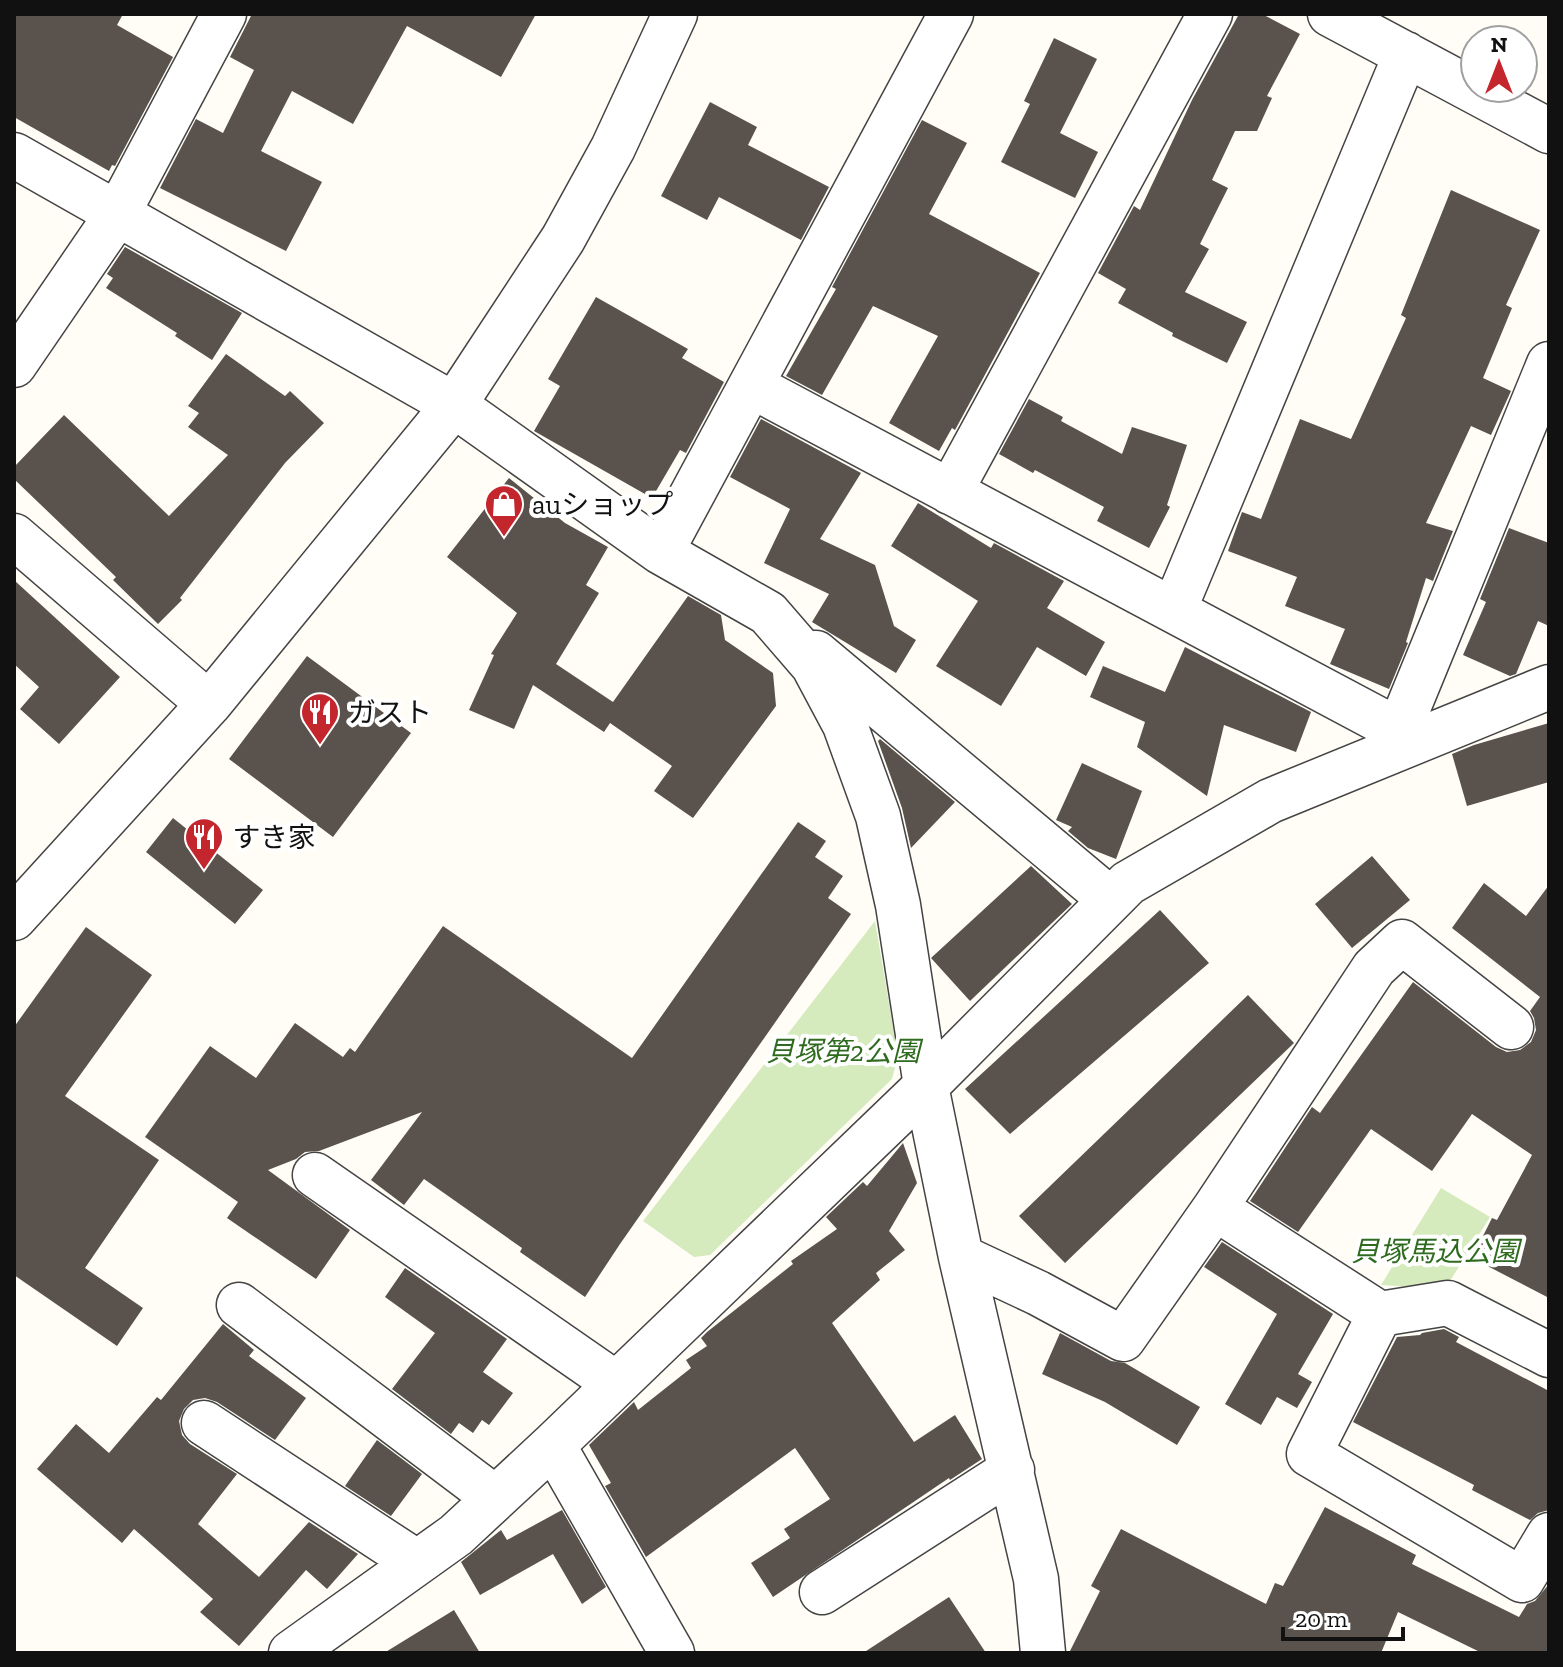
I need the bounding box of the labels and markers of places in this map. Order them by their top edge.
shop icon: auショップ [483,483,525,538]
place label: auショップ [532,488,673,521]
restaurant icon: ガスト [299,691,341,746]
place label: ガスト [348,696,432,729]
restaurant icon: すき家 [183,816,225,871]
place label: すき家 [232,821,316,854]

